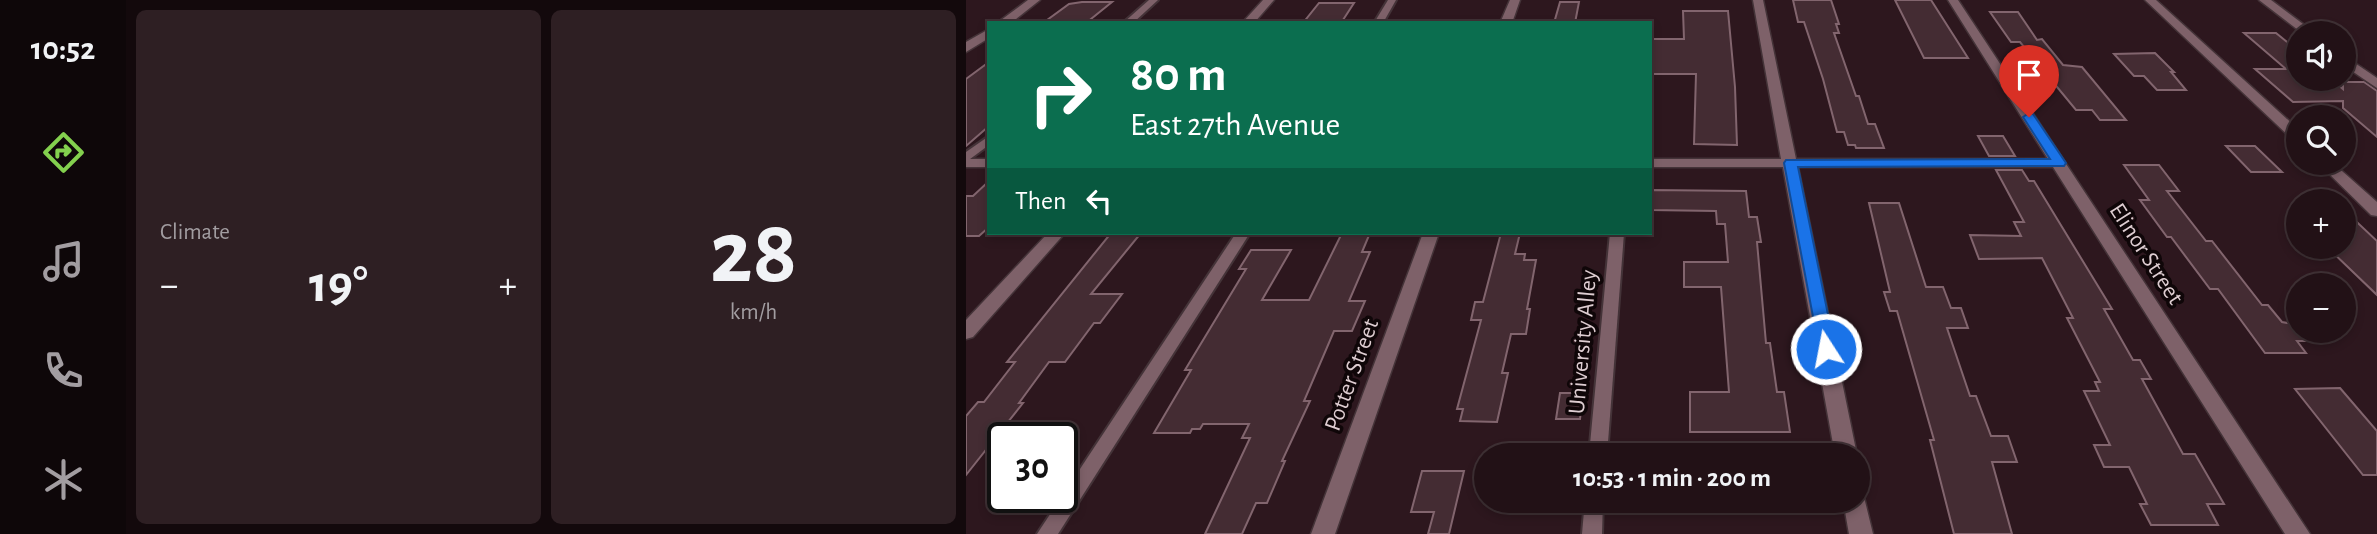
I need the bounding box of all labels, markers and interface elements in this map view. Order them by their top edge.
map controls [2286,21,2356,343]
button: sound [2286,21,2356,91]
text: 10:52 [31,33,95,65]
pin [1999,45,2059,117]
icon: right [1015,49,1106,140]
text: 80 m [1130,51,1227,100]
icon: arrive [2010,56,2048,94]
button: search [2286,105,2356,175]
text: East 27th Avenue [1130,109,1340,141]
icon: directions [39,128,88,177]
icon: left [1080,182,1118,220]
text: Then [1015,188,1066,214]
button: + [2286,189,2356,259]
street label: Elinor Street [2105,199,2188,309]
text: 28 [710,208,797,299]
text: Climate [160,221,230,244]
icon: music [39,237,88,286]
text: 19° [309,259,368,311]
text: − [160,267,178,305]
text: + [499,267,517,305]
street label: University Alley [1565,269,1601,415]
button: − [2286,273,2356,343]
text: km/h [730,301,777,324]
position arrow [1789,312,1863,386]
street label: Potter Street [1321,315,1383,434]
icon: phone [39,346,88,395]
speed limit sign: 30 [987,422,1078,513]
icon: climate [39,455,88,504]
text: 10:53 · 1 min · 200 m [1573,465,1771,491]

